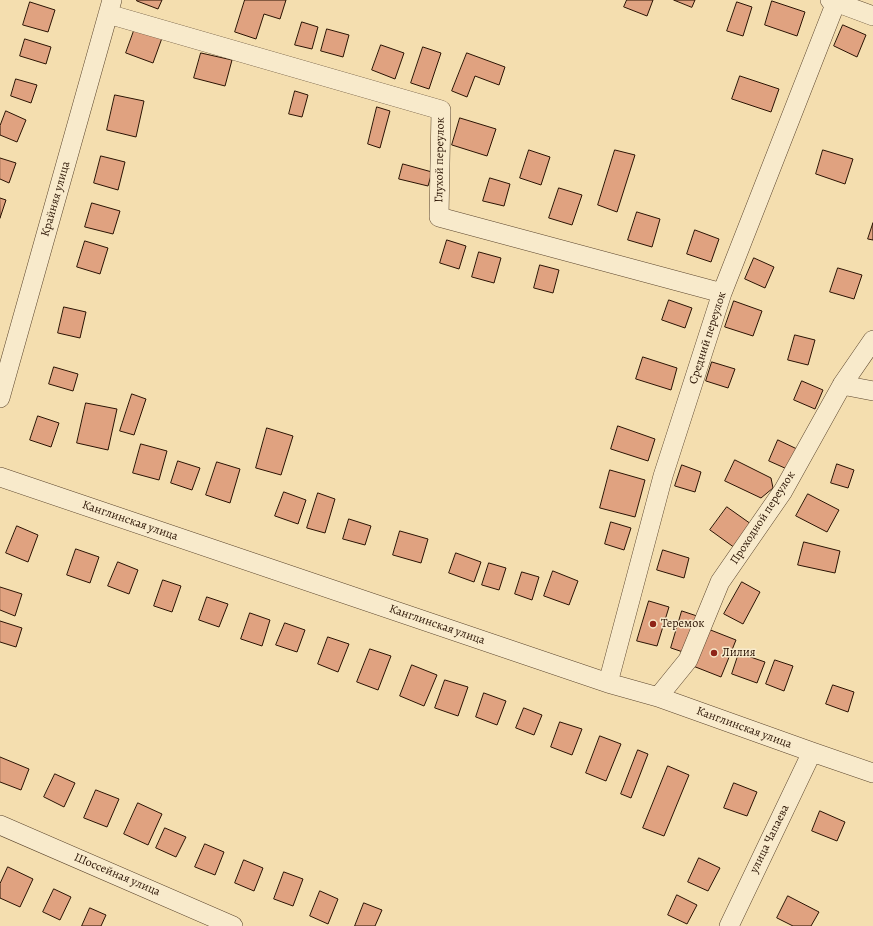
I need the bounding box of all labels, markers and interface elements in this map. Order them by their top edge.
street label: Глухой переулок [432,117,448,203]
street label: Крайняя улица [38,160,74,238]
street label: Средний переулок [686,290,730,386]
street label: Проходной переулок [727,469,799,567]
street label: Канглинская улица [80,498,180,544]
street label: Канглинская улица [387,602,487,648]
place label: Теремок [661,617,704,631]
marker: Теремок [648,619,658,629]
place label: Лилия [722,646,756,660]
marker: Лилия [709,648,719,658]
street label: Канглинская улица [694,704,794,752]
street label: улица Чапаева [747,802,793,876]
street label: Шоссейная улица [72,850,162,900]

